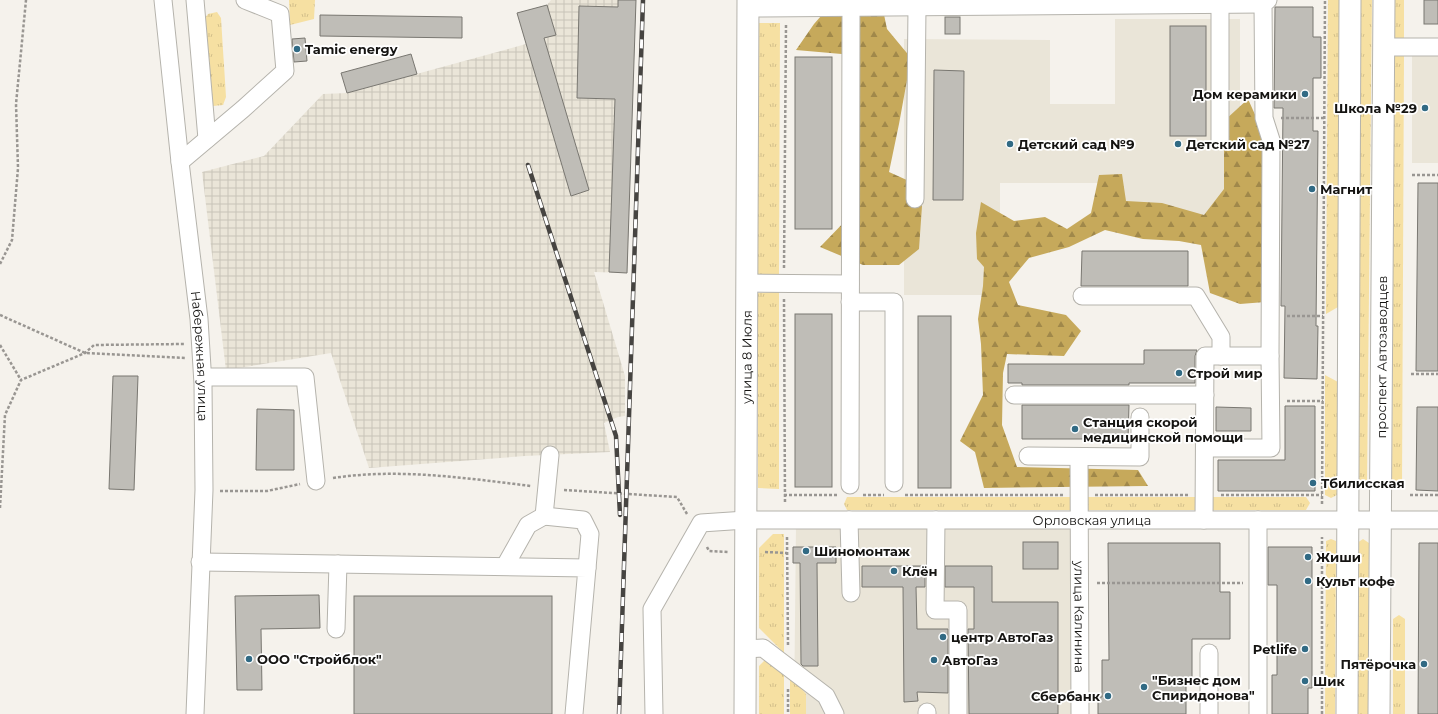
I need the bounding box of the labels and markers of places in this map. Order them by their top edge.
place label: Tamic energy [305,41,398,57]
marker: Tamic energy [292,44,302,54]
place label: Дом керамики [1193,86,1297,102]
marker: Дом керамики [1300,89,1310,99]
place label: Школа №29 [1334,100,1417,116]
marker: Школа №29 [1420,103,1430,113]
place label: Детский сад №9 [1018,136,1134,152]
place label: Детский сад №27 [1186,136,1310,152]
marker: Детский сад №9 [1005,139,1015,149]
marker: Детский сад №27 [1173,139,1183,149]
place label: Магнит [1320,181,1372,197]
marker: Магнит [1307,184,1317,194]
place label: Строй мир [1187,365,1262,381]
marker: Строй мир [1174,368,1184,378]
place label: Станция скорой медицинской помощи [1083,414,1243,445]
marker: Станция скорой медицинской помощи [1070,424,1080,434]
place label: Тбилисская [1321,475,1405,491]
marker: Тбилисская [1308,478,1318,488]
place label: Шиномонтаж [814,543,910,559]
marker: Шиномонтаж [801,546,811,556]
place label: Жиши [1316,549,1361,565]
marker: Жиши [1303,552,1313,562]
place label: Клён [902,563,938,579]
marker: Клён [889,566,899,576]
place label: Культ кофе [1316,573,1395,589]
marker: Культ кофе [1303,576,1313,586]
place label: центр АвтоГаз [951,629,1053,645]
marker: центр АвтоГаз [938,632,948,642]
place label: Petlife [1253,641,1297,657]
marker: Petlife [1300,644,1310,654]
place label: ООО "Стройблок" [257,651,382,667]
place label: АвтоГаз [942,652,998,668]
marker: ООО "Стройблок" [244,654,254,664]
marker: АвтоГаз [929,655,939,665]
place label: Пятёрочка [1340,656,1416,672]
marker: Пятёрочка [1419,659,1429,669]
place label: "Бизнес дом Спиридонова" [1152,672,1255,703]
place label: Шик [1313,673,1346,689]
marker: Шик [1300,676,1310,686]
marker: "Бизнес дом Спиридонова" [1139,682,1149,692]
place label: Сбербанк [1031,688,1101,704]
marker: Сбербанк [1103,691,1113,701]

